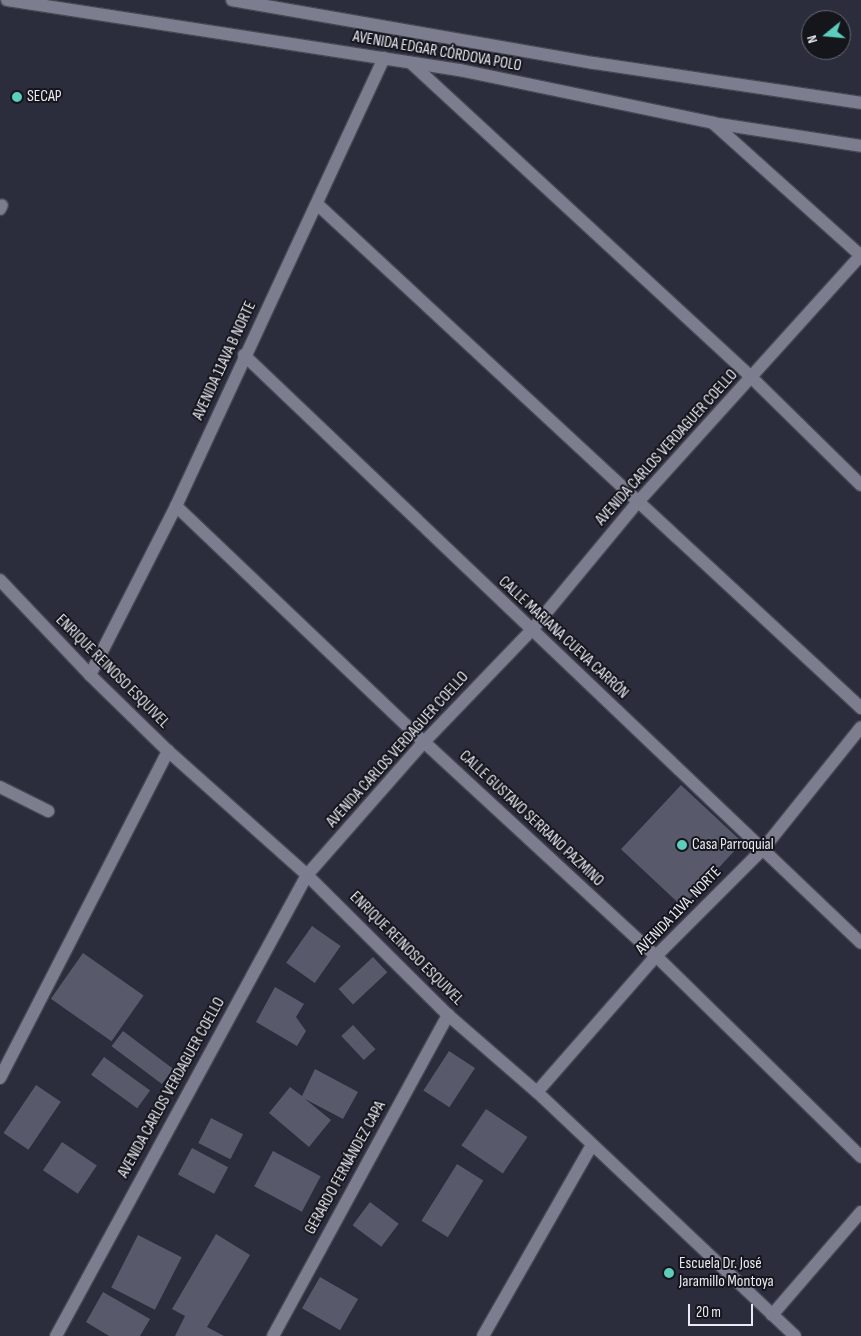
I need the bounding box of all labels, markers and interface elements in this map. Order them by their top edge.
north arrow [801,10,851,60]
street label: AVENIDA EDGAR CÓRDOVA POLO [351,28,523,76]
text: N [803,33,821,45]
place label: SECAP [27,87,62,107]
marker: SECAP [11,91,23,103]
street label: AVENIDA 11AVA B NORTE [189,299,261,423]
street label: AVENIDA CARLOS VERDAGUER COELLO [592,366,742,530]
street label: CALLE MARIANA CUEVA CARRÓN [494,573,632,703]
street label: ENRIQUE REINOSO ESQUIVEL [51,611,173,733]
street label: AVENIDA CARLOS VERDAGUER COELLO [323,668,473,832]
street label: CALLE GUSTAVO SERRANO PAZMINO [455,747,607,891]
place label: Casa Parroquial [692,835,774,855]
marker: Casa Parroquial [676,839,688,851]
street label: AVENIDA 11VA. NORTE [632,863,726,959]
street label: ENRIQUE REINOSO ESQUIVEL [345,888,467,1010]
street label: AVENIDA CARLOS VERDAGUER COELLO [114,995,230,1181]
street label: GERARDO FERNÁNDEZ CAPA [301,1098,391,1238]
place label: Escuela Dr. José Jaramillo Montoya [679,1254,774,1292]
marker: Escuela Dr. José Jaramillo Montoya [663,1267,675,1279]
scale bar [691,1294,756,1326]
text: 20 m [696,1303,721,1322]

